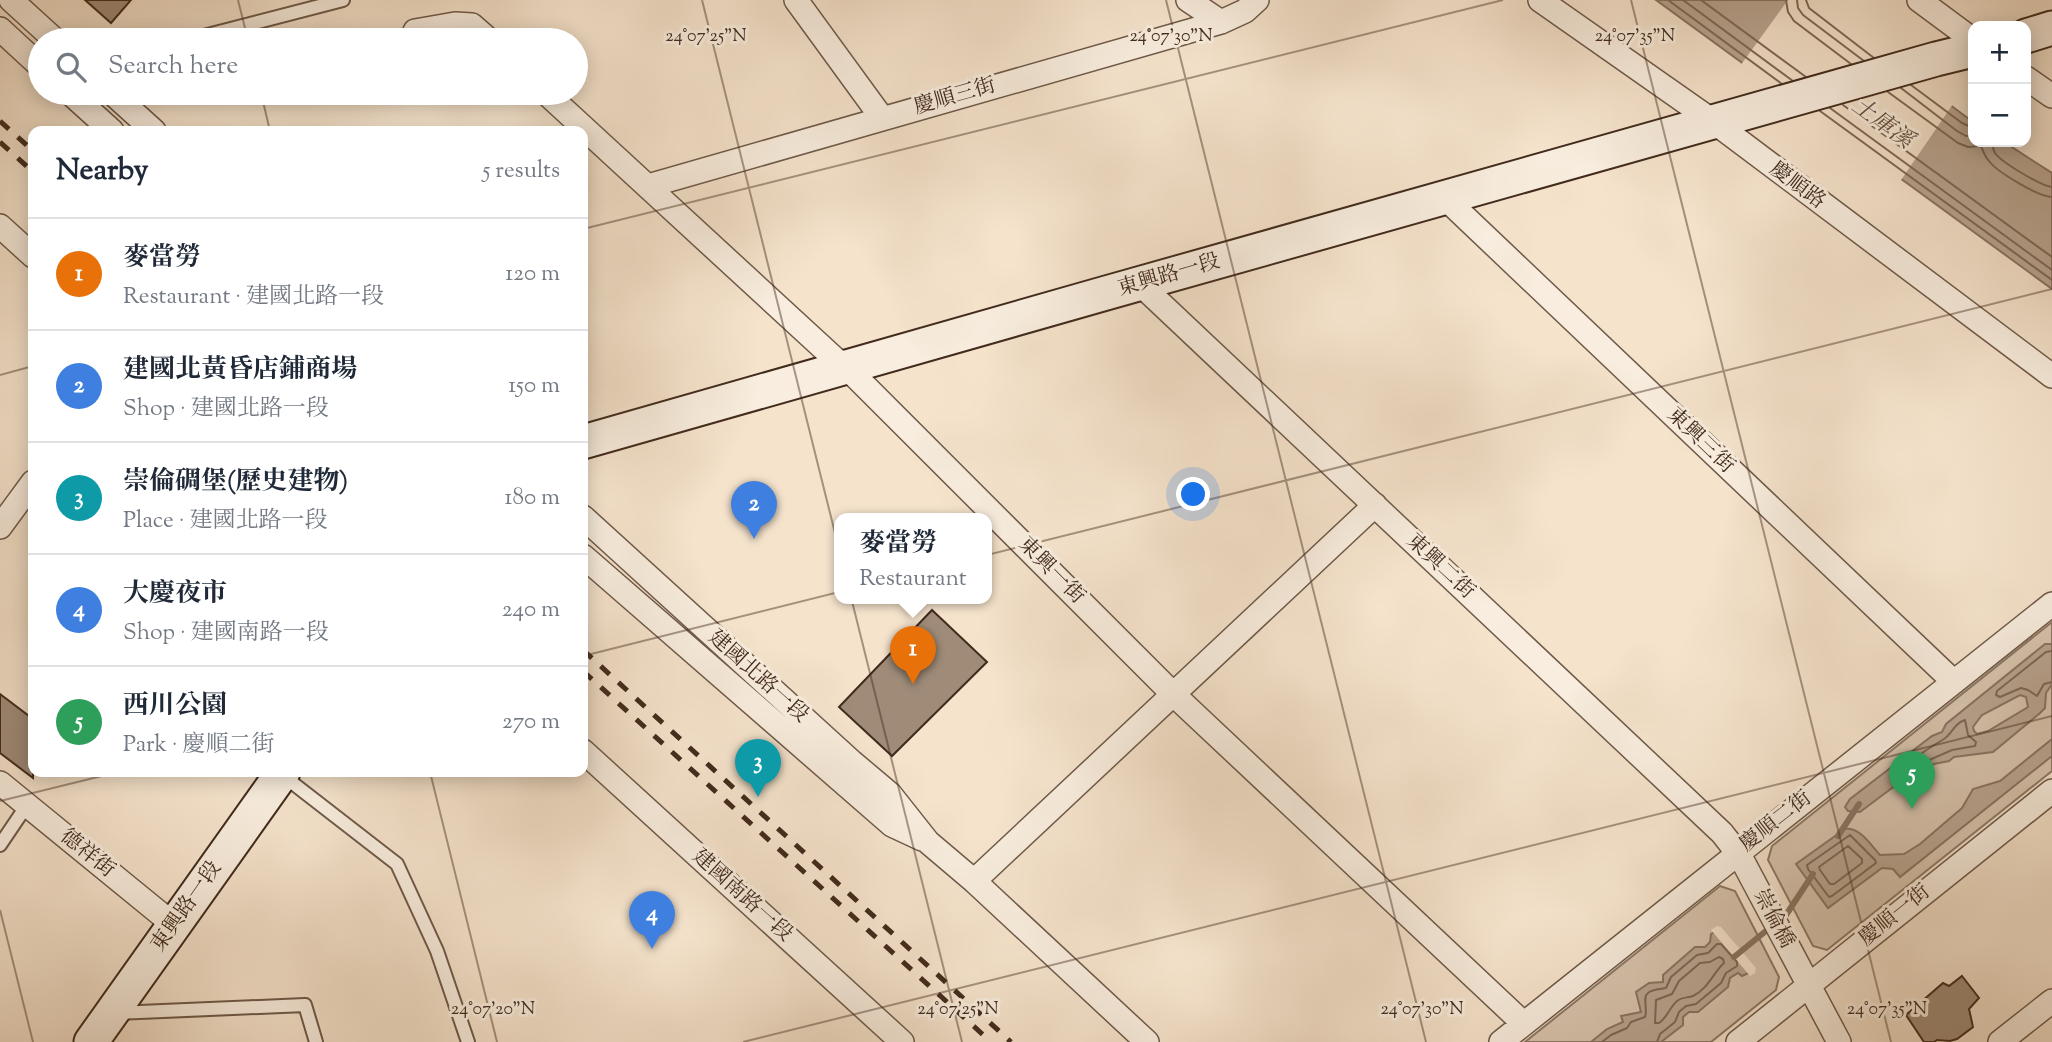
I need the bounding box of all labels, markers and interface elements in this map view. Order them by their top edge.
map controls [1968,21,2031,147]
button: + [1968,21,2031,84]
text: 24°07'25"N [665,24,747,50]
text: 24°07'30"N [1129,24,1213,50]
text: 24°07'35"N [1595,24,1675,50]
search box [28,28,588,105]
icon: search [52,48,90,86]
text: Search here [108,48,238,85]
street label: 慶順三街 [910,71,1000,123]
button: − [1968,84,2031,147]
water label: 土庫溪 [1844,90,1922,159]
text: Nearby [56,150,148,193]
text: 5 results [483,155,560,188]
street label: 慶順路 [1763,155,1831,217]
text: 麥當勞 [123,240,201,277]
street label: 東興路一段 [1114,247,1224,305]
text: 1 [75,258,83,291]
text: 120 m [505,258,560,291]
text: Restaurant · 建國北路一段 [123,281,384,314]
text: 建國北黃昏店鋪商場 [123,352,357,389]
text: 2 [74,370,84,403]
text: 150 m [508,370,560,403]
text: Shop · 建國北路一段 [123,393,329,426]
street label: 東興三街 [1659,401,1741,481]
text: 崇倫碉堡(歷史建物) [123,464,348,501]
your location [1176,477,1210,511]
pin: 2 [731,481,777,539]
text: 3 [74,482,84,515]
text: 180 m [505,482,560,515]
text: Place · 建國北路一段 [123,505,327,538]
popup [834,513,992,604]
text: 麥當勞 [859,526,937,563]
street label: 東興二街 [1399,527,1481,607]
street label: 東興一街 [1011,531,1091,611]
text: Restaurant [859,563,967,596]
text: 大慶夜市 [123,576,227,613]
text: 4 [73,594,85,627]
text: 240 m [502,594,560,627]
text: Shop · 建國南路一段 [123,617,329,650]
street label: 建國北路一段 [701,624,815,730]
pin: 1 [890,626,936,684]
text: 西川公園 [123,688,227,725]
text: 5 [75,706,83,739]
text: 270 m [502,706,560,739]
text: Park · 慶順二街 [123,729,275,762]
pin: 3 [735,739,781,797]
pin: 5 [1889,751,1935,809]
street label: 慶順二街 [1734,784,1818,860]
street label: 德祥街 [53,823,121,885]
street label: 建國南路一段 [685,843,799,949]
street label: 東興路一段 [145,855,229,959]
street label: 慶順一街 [1853,878,1937,954]
street label: 崇倫橋 [1745,884,1801,954]
pin: 4 [629,891,675,949]
text: 24°07'20"N [451,997,535,1023]
text: 24°07'25"N [917,997,999,1023]
text: 24°07'30"N [1380,997,1464,1023]
text: 24°07'35"N [1847,997,1927,1023]

